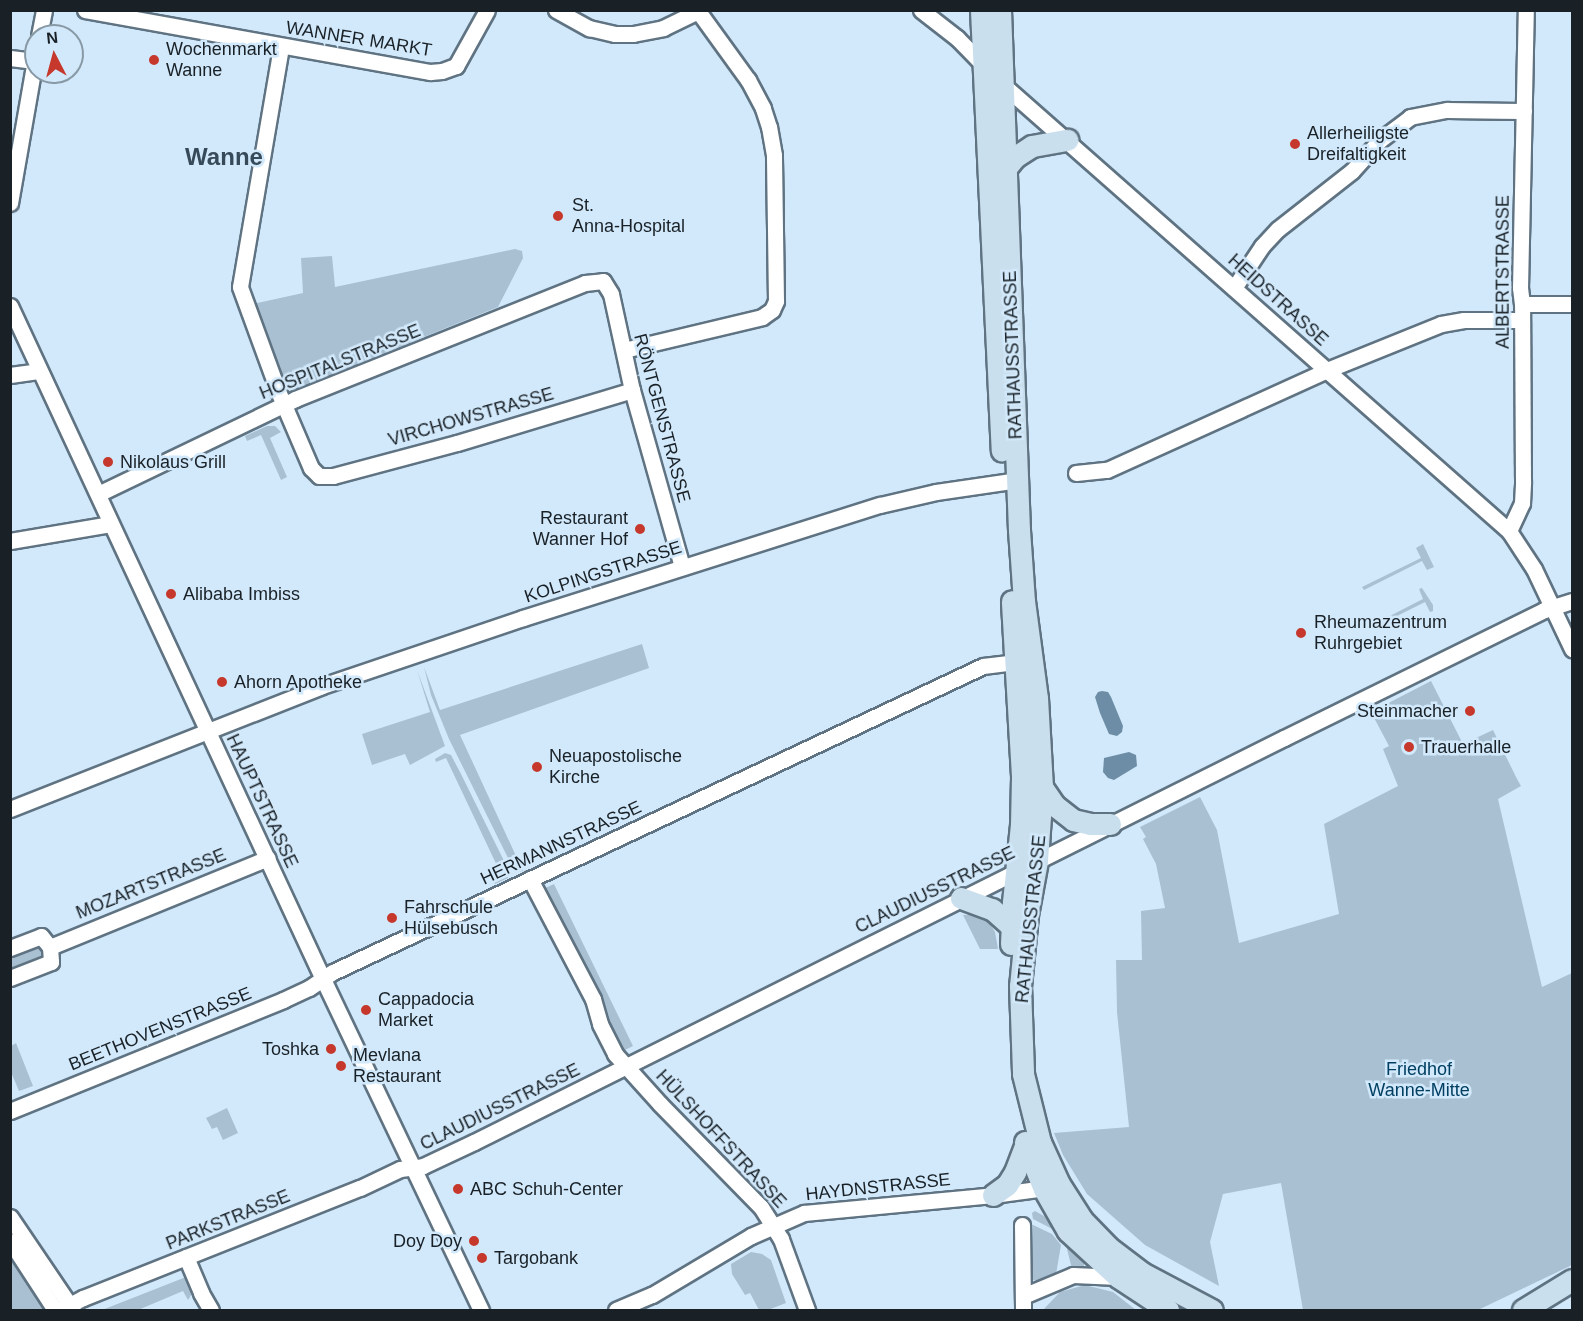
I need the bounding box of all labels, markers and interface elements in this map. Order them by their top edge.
street label: WANNER MARKT [285,17,433,61]
north arrow [24,24,84,84]
text: N [46,29,59,47]
place label: Wochenmarkt Wanne [166,39,277,82]
marker: Wochenmarkt Wanne [147,53,161,67]
place label: Allerheiligste Dreifaltigkeit [1307,123,1409,166]
marker: Allerheiligste Dreifaltigkeit [1288,137,1302,151]
district label: Wanne [185,143,263,171]
place label: St. Anna-Hospital [572,195,685,238]
street label: ALBERTSTRASSE [1492,195,1514,349]
marker: St. Anna-Hospital [549,207,567,225]
street label: HEIDSTRASSE [1224,249,1332,351]
street label: RATHAUSSTRASSE [999,270,1027,440]
street label: HOSPITALSTRASSE [256,320,424,404]
street label: RÖNTGENSTRASSE [629,331,695,505]
street label: VIRCHOWSTRASSE [386,383,556,451]
place label: Nikolaus Grill [120,451,226,473]
marker: Nikolaus Grill [101,455,115,469]
place label: Restaurant Wanner Hof [533,508,628,550]
marker: Restaurant Wanner Hof [633,522,647,536]
street label: KOLPINGSTRASSE [522,536,684,608]
place label: Alibaba Imbiss [183,583,300,605]
marker: Alibaba Imbiss [164,587,178,601]
place label: Rheumazentrum Ruhrgebiet [1314,612,1447,654]
marker: Rheumazentrum Ruhrgebiet [1292,624,1310,642]
place label: Ahorn Apotheke [234,671,363,693]
marker: Ahorn Apotheke [215,675,229,689]
place label: Steinmacher [1357,700,1458,722]
marker: Steinmacher [1463,704,1477,718]
street label: HAUPTSTRASSE [222,731,302,871]
place label: Trauerhalle [1421,736,1511,758]
marker: Trauerhalle [1402,740,1416,754]
place label: Neuapostolische Kirche [549,746,682,789]
marker: Neuapostolische Kirche [530,760,544,774]
street label: HERMANNSTRASSE [477,796,645,890]
street label: RATHAUSSTRASSE [1011,834,1051,1004]
street label: CLAUDIUSSTRASSE [852,842,1018,938]
street label: MOZARTSTRASSE [73,844,229,924]
place label: Fahrschule Hülsebusch [404,897,498,940]
marker: Fahrschule Hülsebusch [385,911,399,925]
street label: BEETHOVENSTRASSE [66,982,254,1076]
place label: Cappadocia Market [378,989,474,1032]
marker: Cappadocia Market [359,1003,373,1017]
place label: Toshka [262,1038,319,1060]
marker: Toshka [324,1042,338,1056]
place label: Mevlana Restaurant [353,1045,441,1088]
marker: Mevlana Restaurant [334,1059,348,1073]
street label: CLAUDIUSSTRASSE [417,1059,583,1155]
park label: Friedhof Wanne-Mitte [1368,1059,1470,1102]
street label: HÜLSHOFFSTRASSE [651,1065,791,1213]
street label: HAYDNSTRASSE [804,1169,952,1205]
place label: ABC Schuh-Center [470,1178,623,1200]
marker: ABC Schuh-Center [451,1182,465,1196]
street label: PARKSTRASSE [163,1185,293,1255]
place label: Doy Doy [393,1230,462,1252]
marker: Doy Doy [467,1234,481,1248]
place label: Targobank [494,1247,578,1269]
marker: Targobank [475,1251,489,1265]

